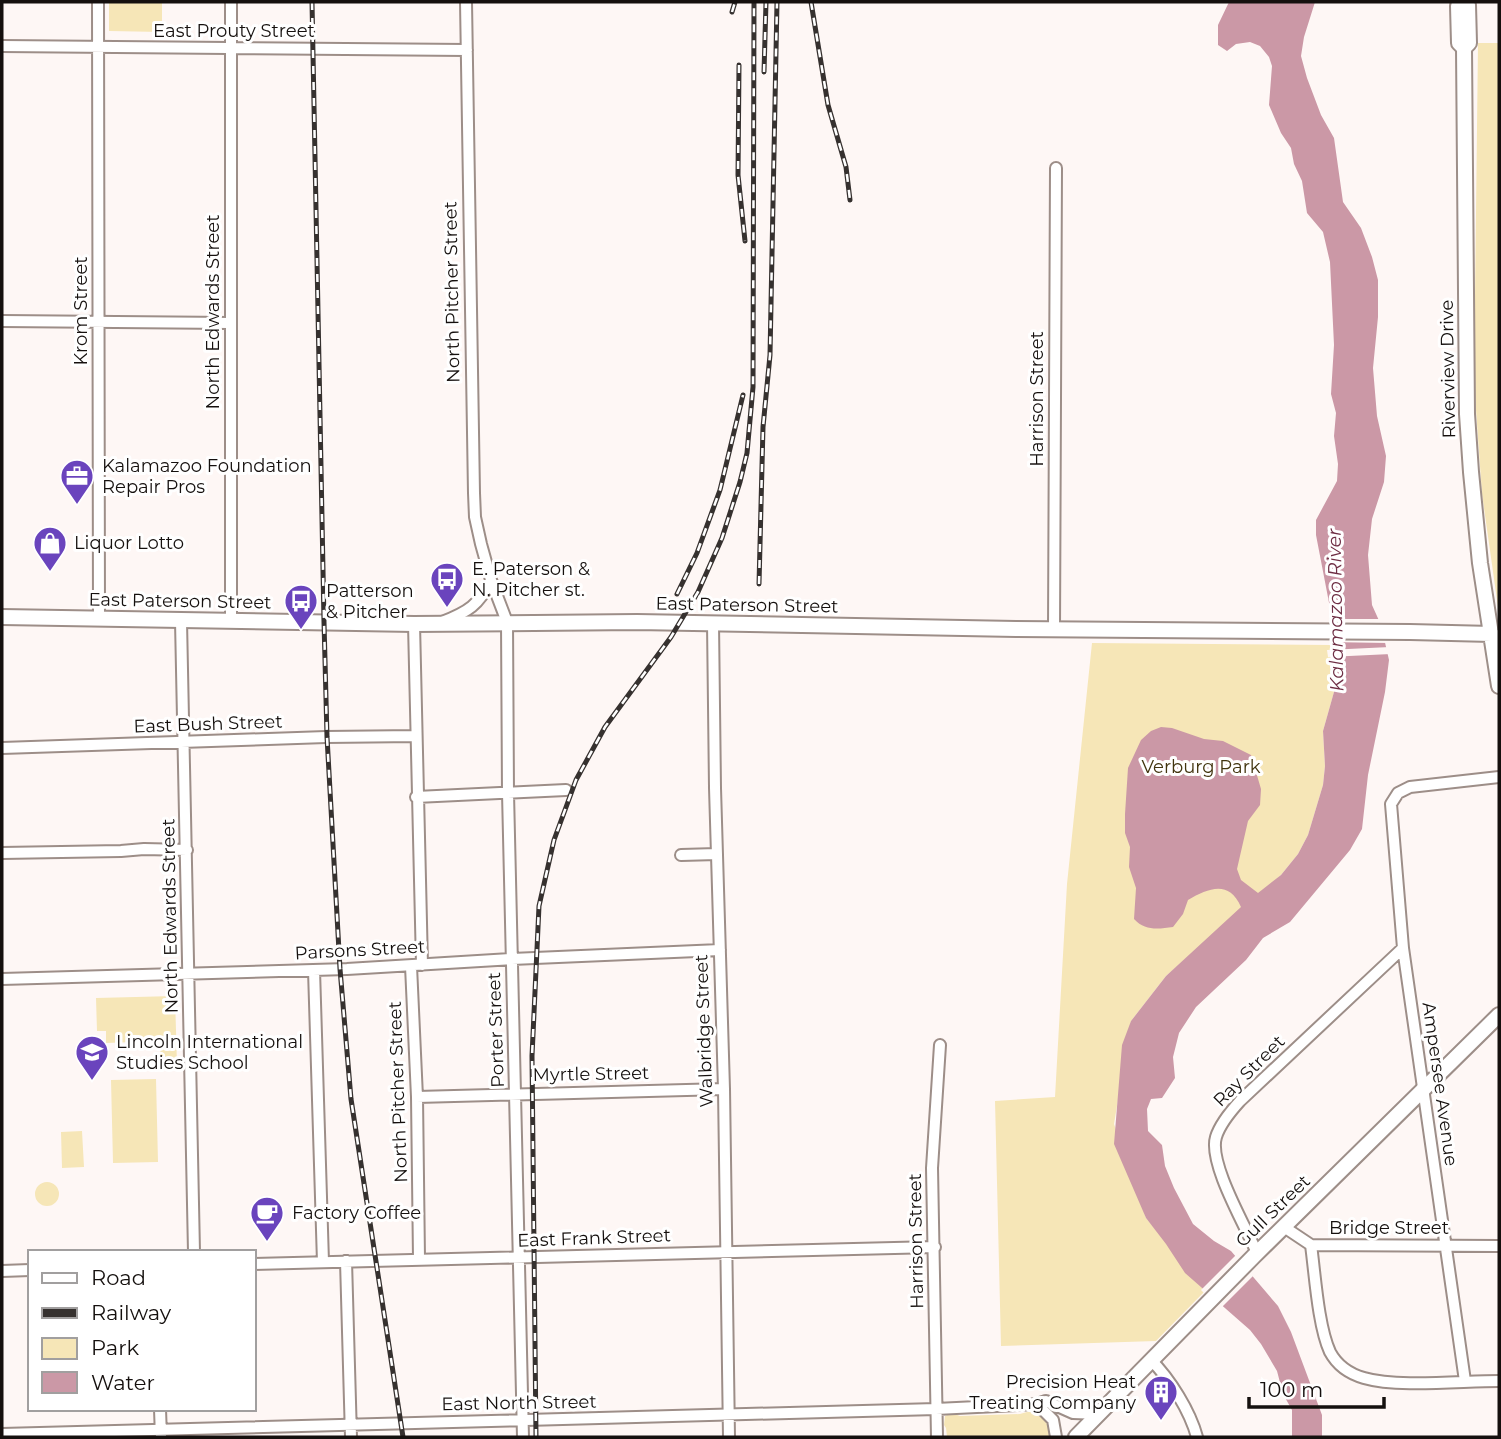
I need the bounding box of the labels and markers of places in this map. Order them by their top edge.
place label: Kalamazoo Foundation Repair Pros [102,455,312,498]
office icon: Kalamazoo Foundation Repair Pros [58,457,96,506]
shop icon: Liquor Lotto [31,524,69,573]
place label: Liquor Lotto [74,532,184,554]
place label: E. Paterson & N. Pitcher st. [472,558,590,601]
bus stop icon: E. Paterson & N. Pitcher st. [428,560,466,609]
place label: Patterson & Pitcher [326,580,414,623]
bus stop icon: Patterson & Pitcher [282,582,320,631]
place label: Lincoln International Studies School [116,1031,303,1074]
school or university icon: Lincoln International Studies School [73,1033,111,1082]
cafe icon: Factory Coffee [248,1194,286,1243]
place label: Factory Coffee [292,1202,421,1224]
place label: Precision Heat Treating Company [969,1371,1136,1414]
building icon: Precision Heat Treating Company [1142,1373,1180,1422]

